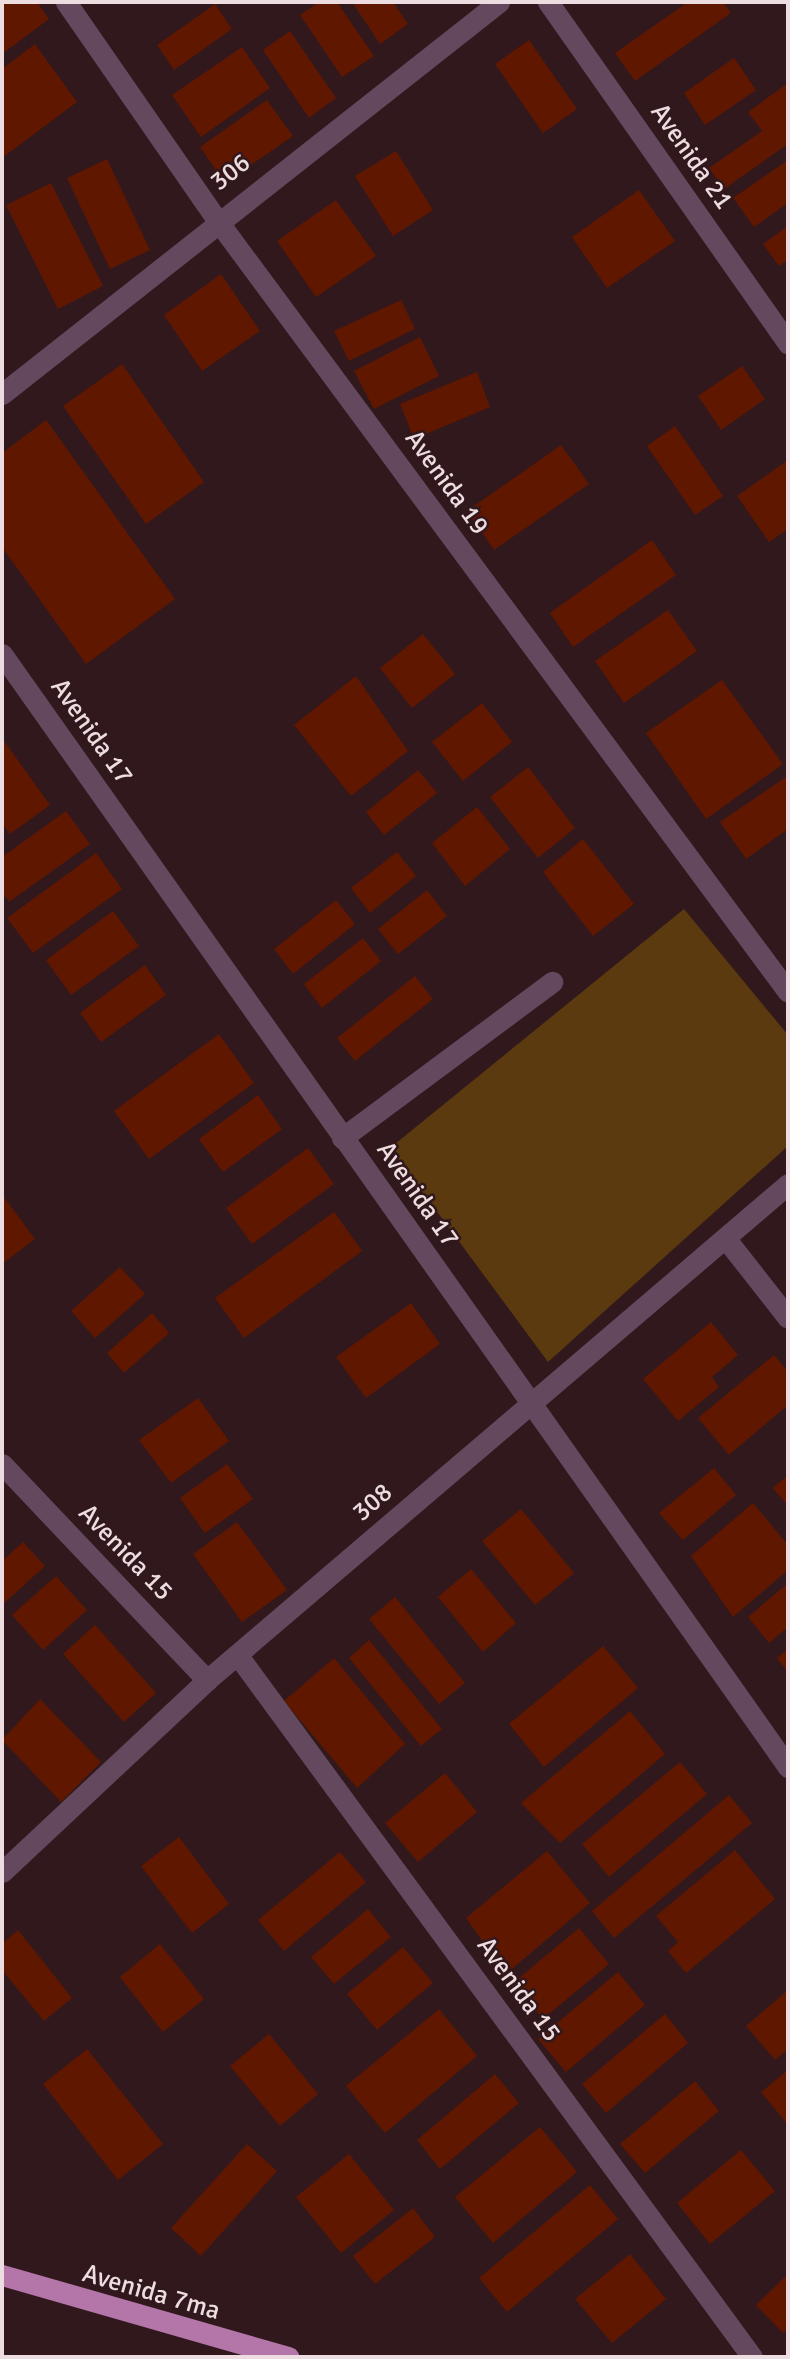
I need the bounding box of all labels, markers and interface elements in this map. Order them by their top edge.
street label: Avenida 21 [643,98,739,216]
street label: 306 [205,148,257,198]
street label: Avenida 19 [398,424,494,542]
street label: Avenida 17 [43,673,139,791]
street label: Avenida 17 [369,1136,465,1254]
street label: 308 [347,1477,399,1529]
street label: Avenida 15 [71,1498,179,1608]
street label: Avenida 15 [470,1931,566,2049]
street label: Avenida 7ma [79,2258,223,2328]

